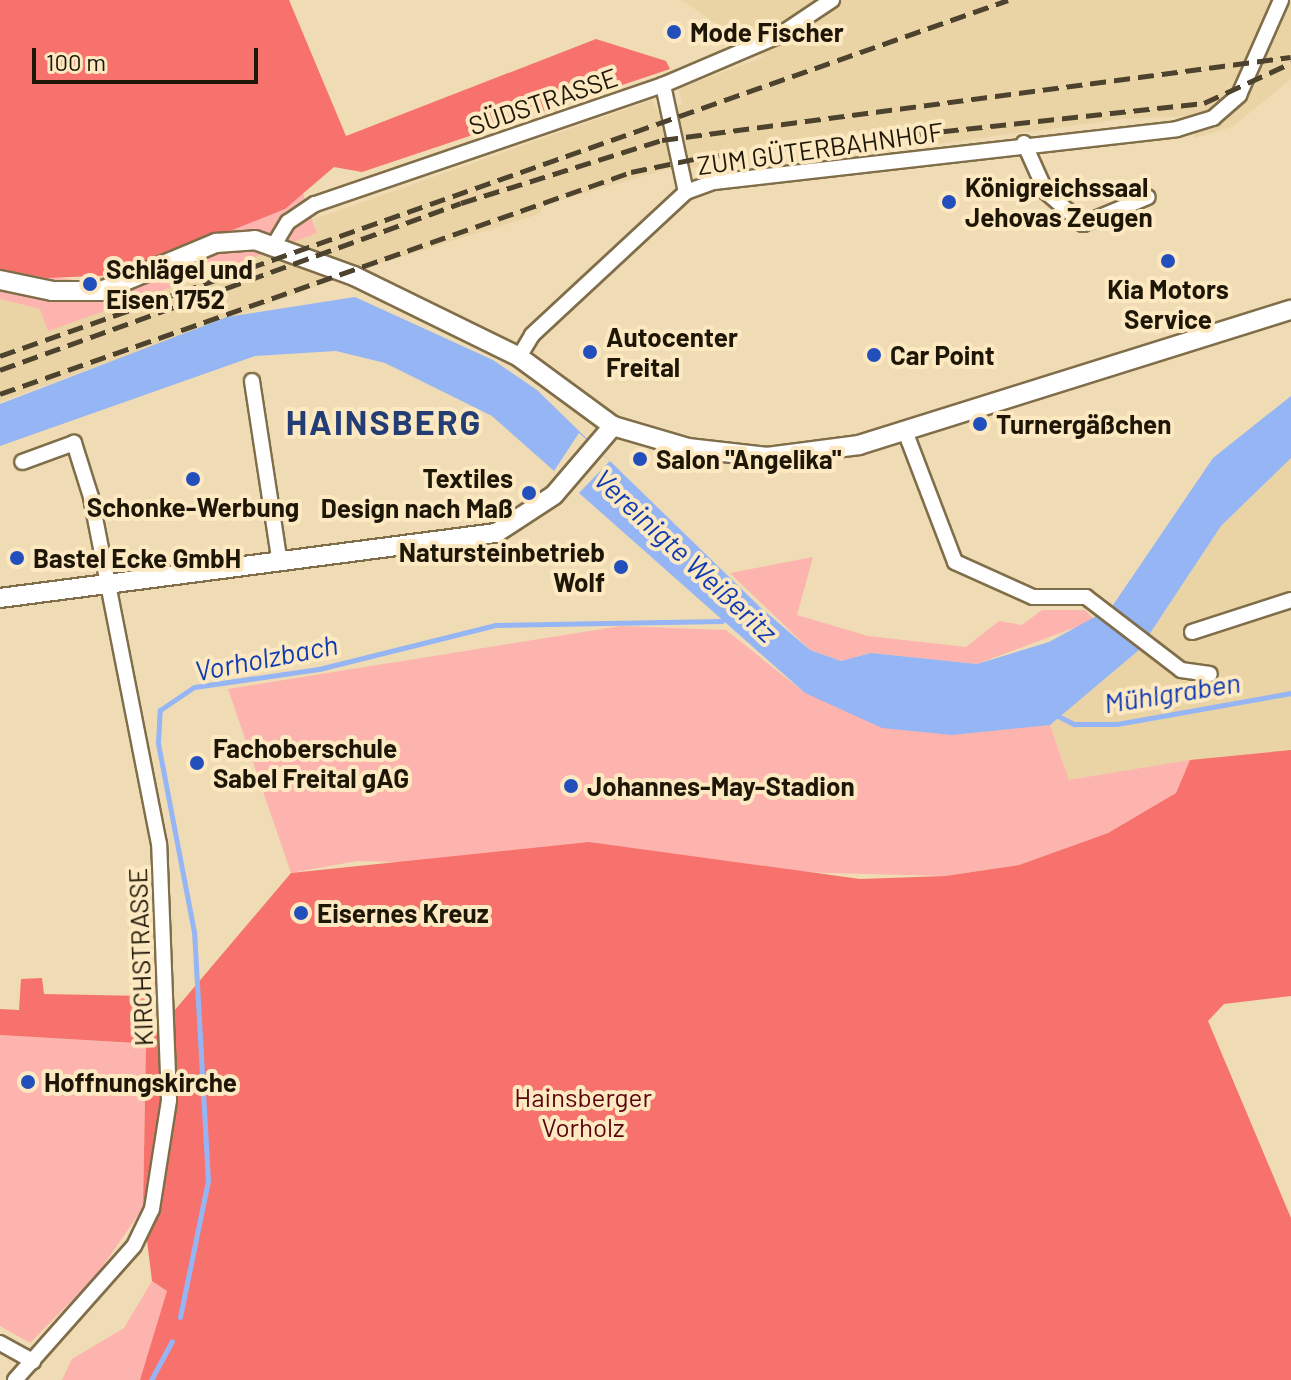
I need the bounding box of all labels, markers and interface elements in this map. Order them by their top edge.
place label: Mode Fischer [690,16,844,48]
marker: Mode Fischer [665,23,683,41]
scale bar [36,32,262,82]
text: 100 m [46,47,106,76]
street label: SÜDSTRASSE [464,61,622,141]
street label: ZUM GÜTERBAHNHOF [695,115,945,181]
place label: Königreichssaal Jehovas Zeugen [965,171,1153,232]
marker: Königreichssaal Jehovas Zeugen [940,193,958,211]
marker: Kia Motors Service [1159,252,1177,270]
place label: Schlägel und Eisen 1752 [106,253,253,314]
place label: Kia Motors Service [1107,273,1229,334]
marker: Schlägel und Eisen 1752 [81,275,99,293]
place label: Autocenter Freital [606,321,738,382]
place label: Car Point [890,339,995,371]
marker: Autocenter Freital [581,343,599,361]
marker: Car Point [865,346,883,364]
district label: HAINSBERG [286,402,482,442]
place label: Turnergäßchen [996,408,1171,440]
marker: Turnergäßchen [971,415,989,433]
place label: Salon "Angelika" [656,443,841,475]
marker: Salon "Angelika" [631,450,649,468]
place label: Textiles Design nach Maß [321,462,513,524]
water label: Vereinigte Weißeritz [587,462,785,648]
marker: Schonke-Werbung [184,470,202,488]
marker: Textiles Design nach Maß [520,484,538,502]
place label: Schonke-Werbung [87,491,299,523]
place label: Natursteinbetrieb Wolf [399,536,605,598]
place label: Bastel Ecke GmbH [33,542,241,574]
marker: Bastel Ecke GmbH [8,549,26,567]
marker: Natursteinbetrieb Wolf [612,558,630,576]
water label: Vorholzbach [191,627,341,687]
water label: Mühlgraben [1101,665,1243,719]
place label: Fachoberschule Sabel Freital gAG [213,732,409,794]
marker: Fachoberschule Sabel Freital gAG [188,754,206,772]
place label: Johannes-May-Stadion [587,770,855,802]
marker: Johannes-May-Stadion [562,777,580,795]
street label: KIRCHSTRASSE [121,867,159,1047]
place label: Eisernes Kreuz [317,897,489,929]
marker: Eisernes Kreuz [292,904,310,922]
place label: Hoffnungskirche [44,1066,237,1098]
marker: Hoffnungskirche [19,1073,37,1091]
park label: Hainsberger Vorholz [514,1081,652,1142]

